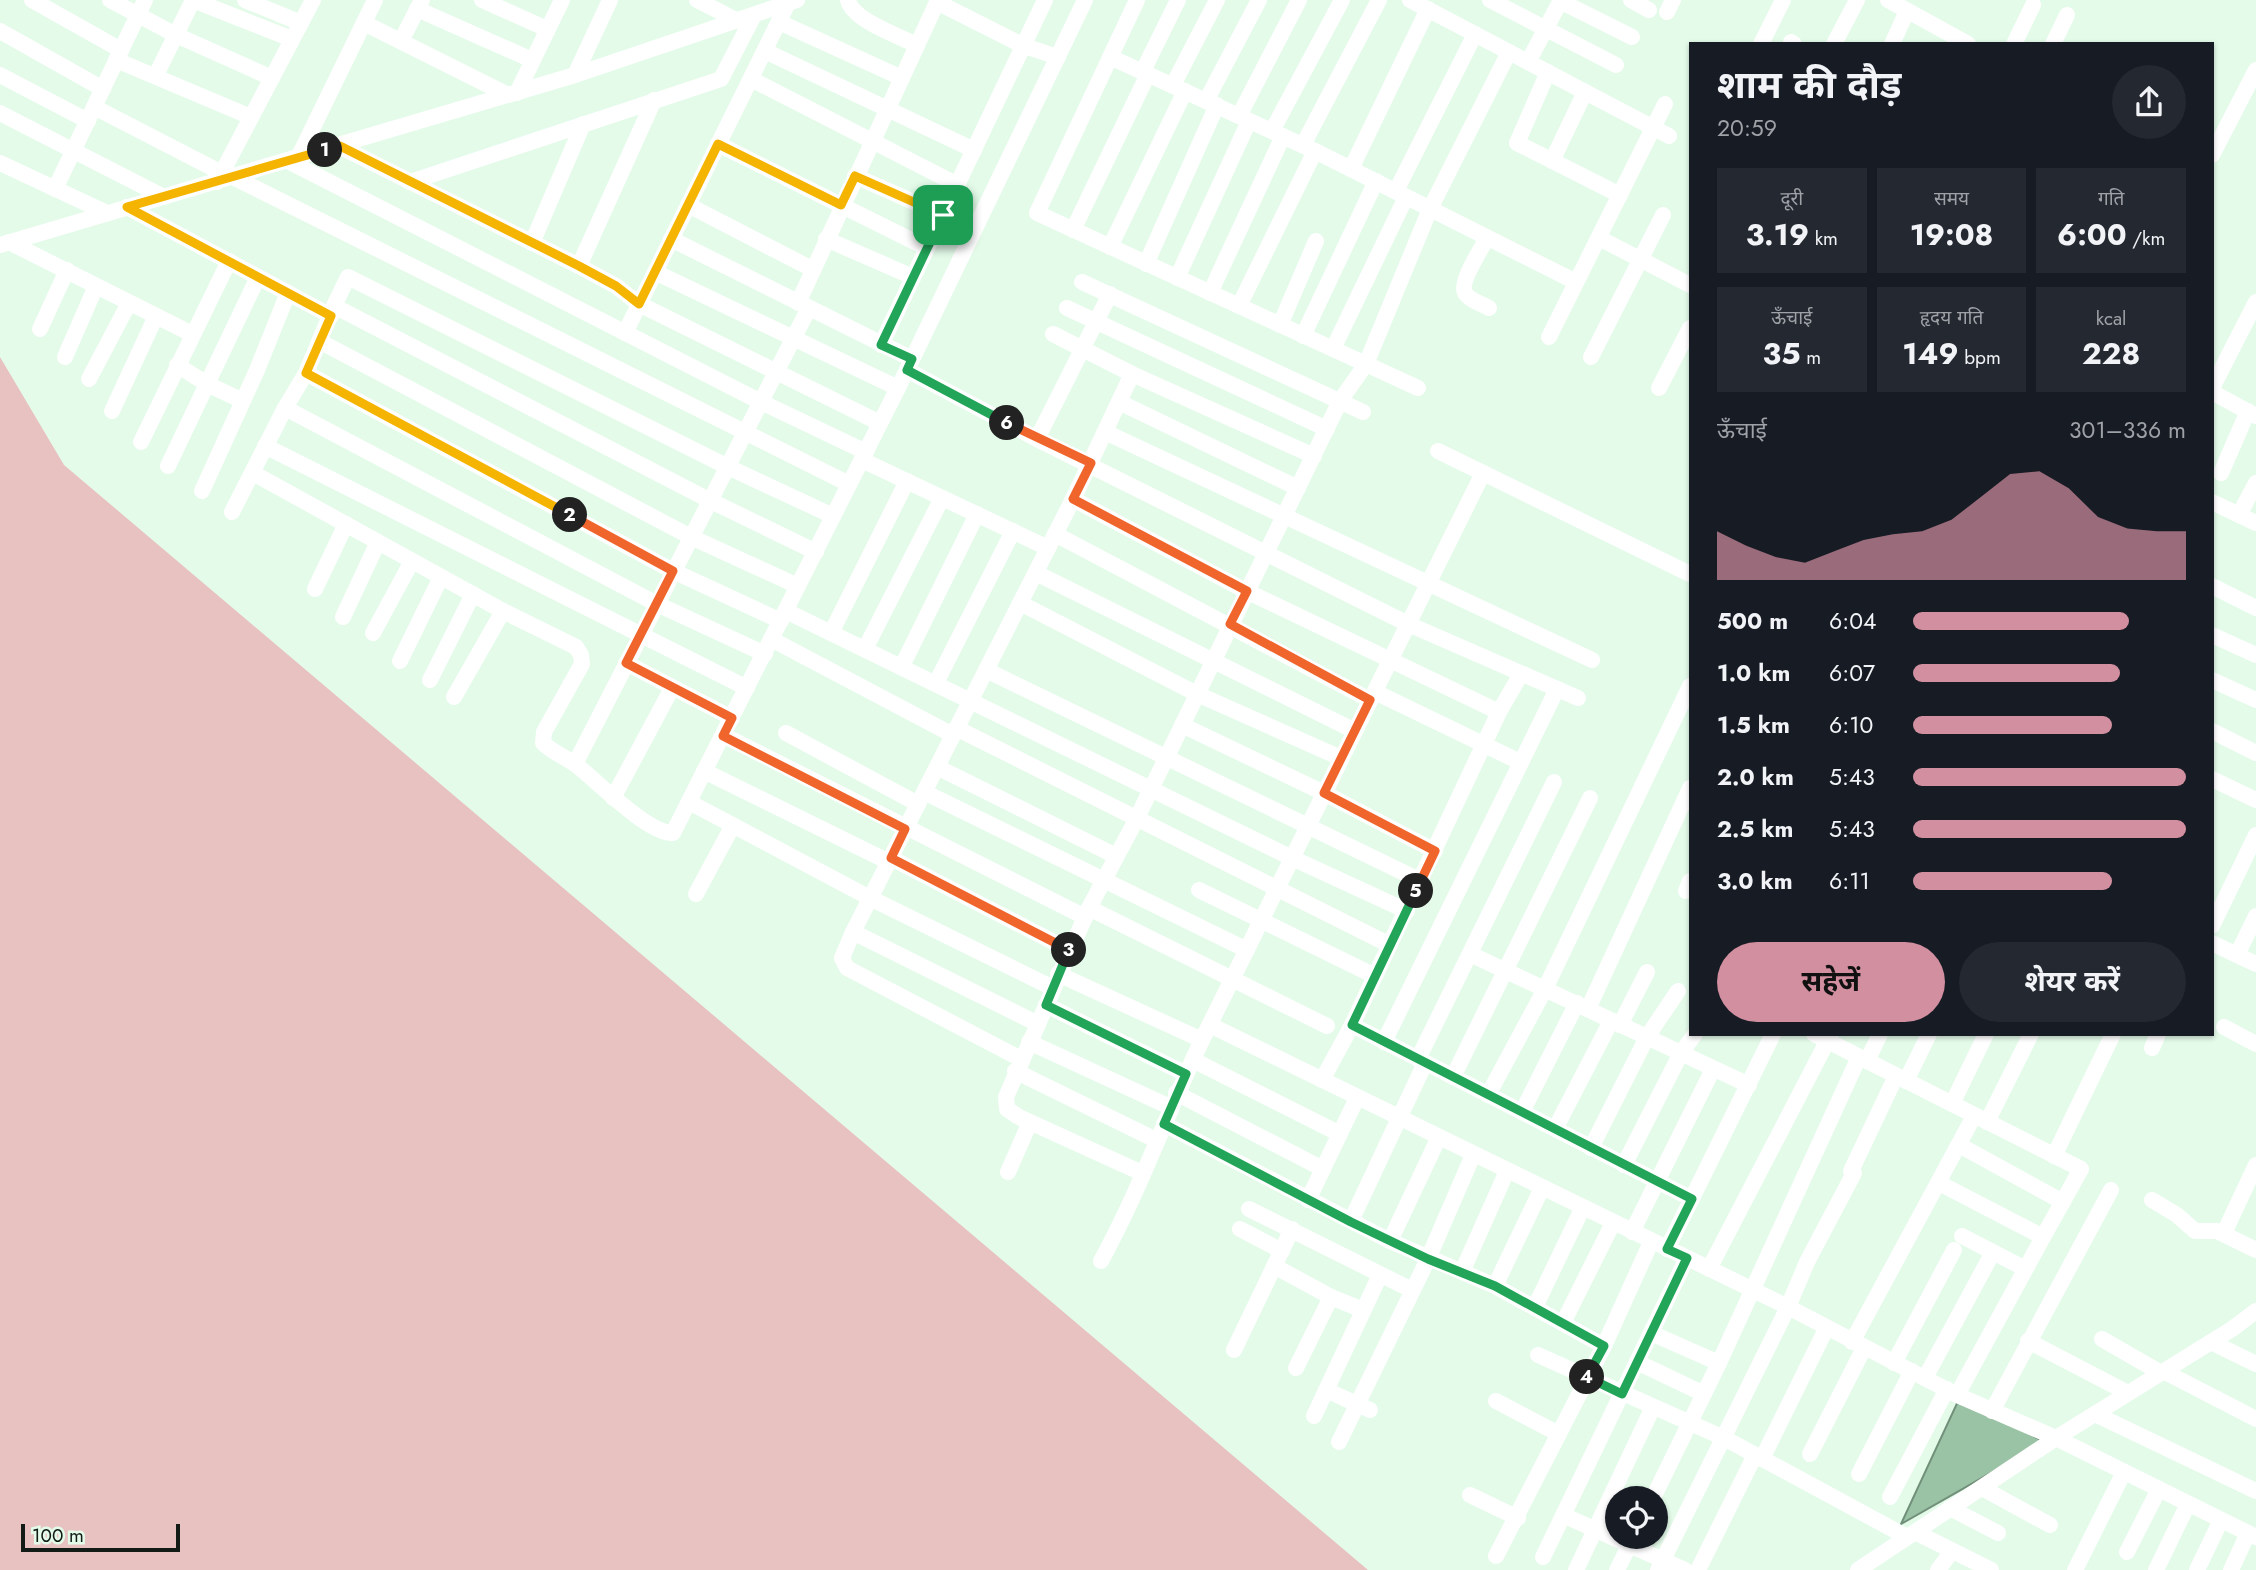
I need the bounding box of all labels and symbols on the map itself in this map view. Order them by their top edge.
pin: 1 [308,132,342,168]
pin [913,185,973,245]
pin: 6 [990,406,1024,440]
pin: 2 [552,498,588,532]
pin: 5 [1398,874,1434,908]
pin: 3 [1052,932,1086,968]
pin: 4 [1570,1360,1604,1394]
scale bar [21,1521,180,1553]

